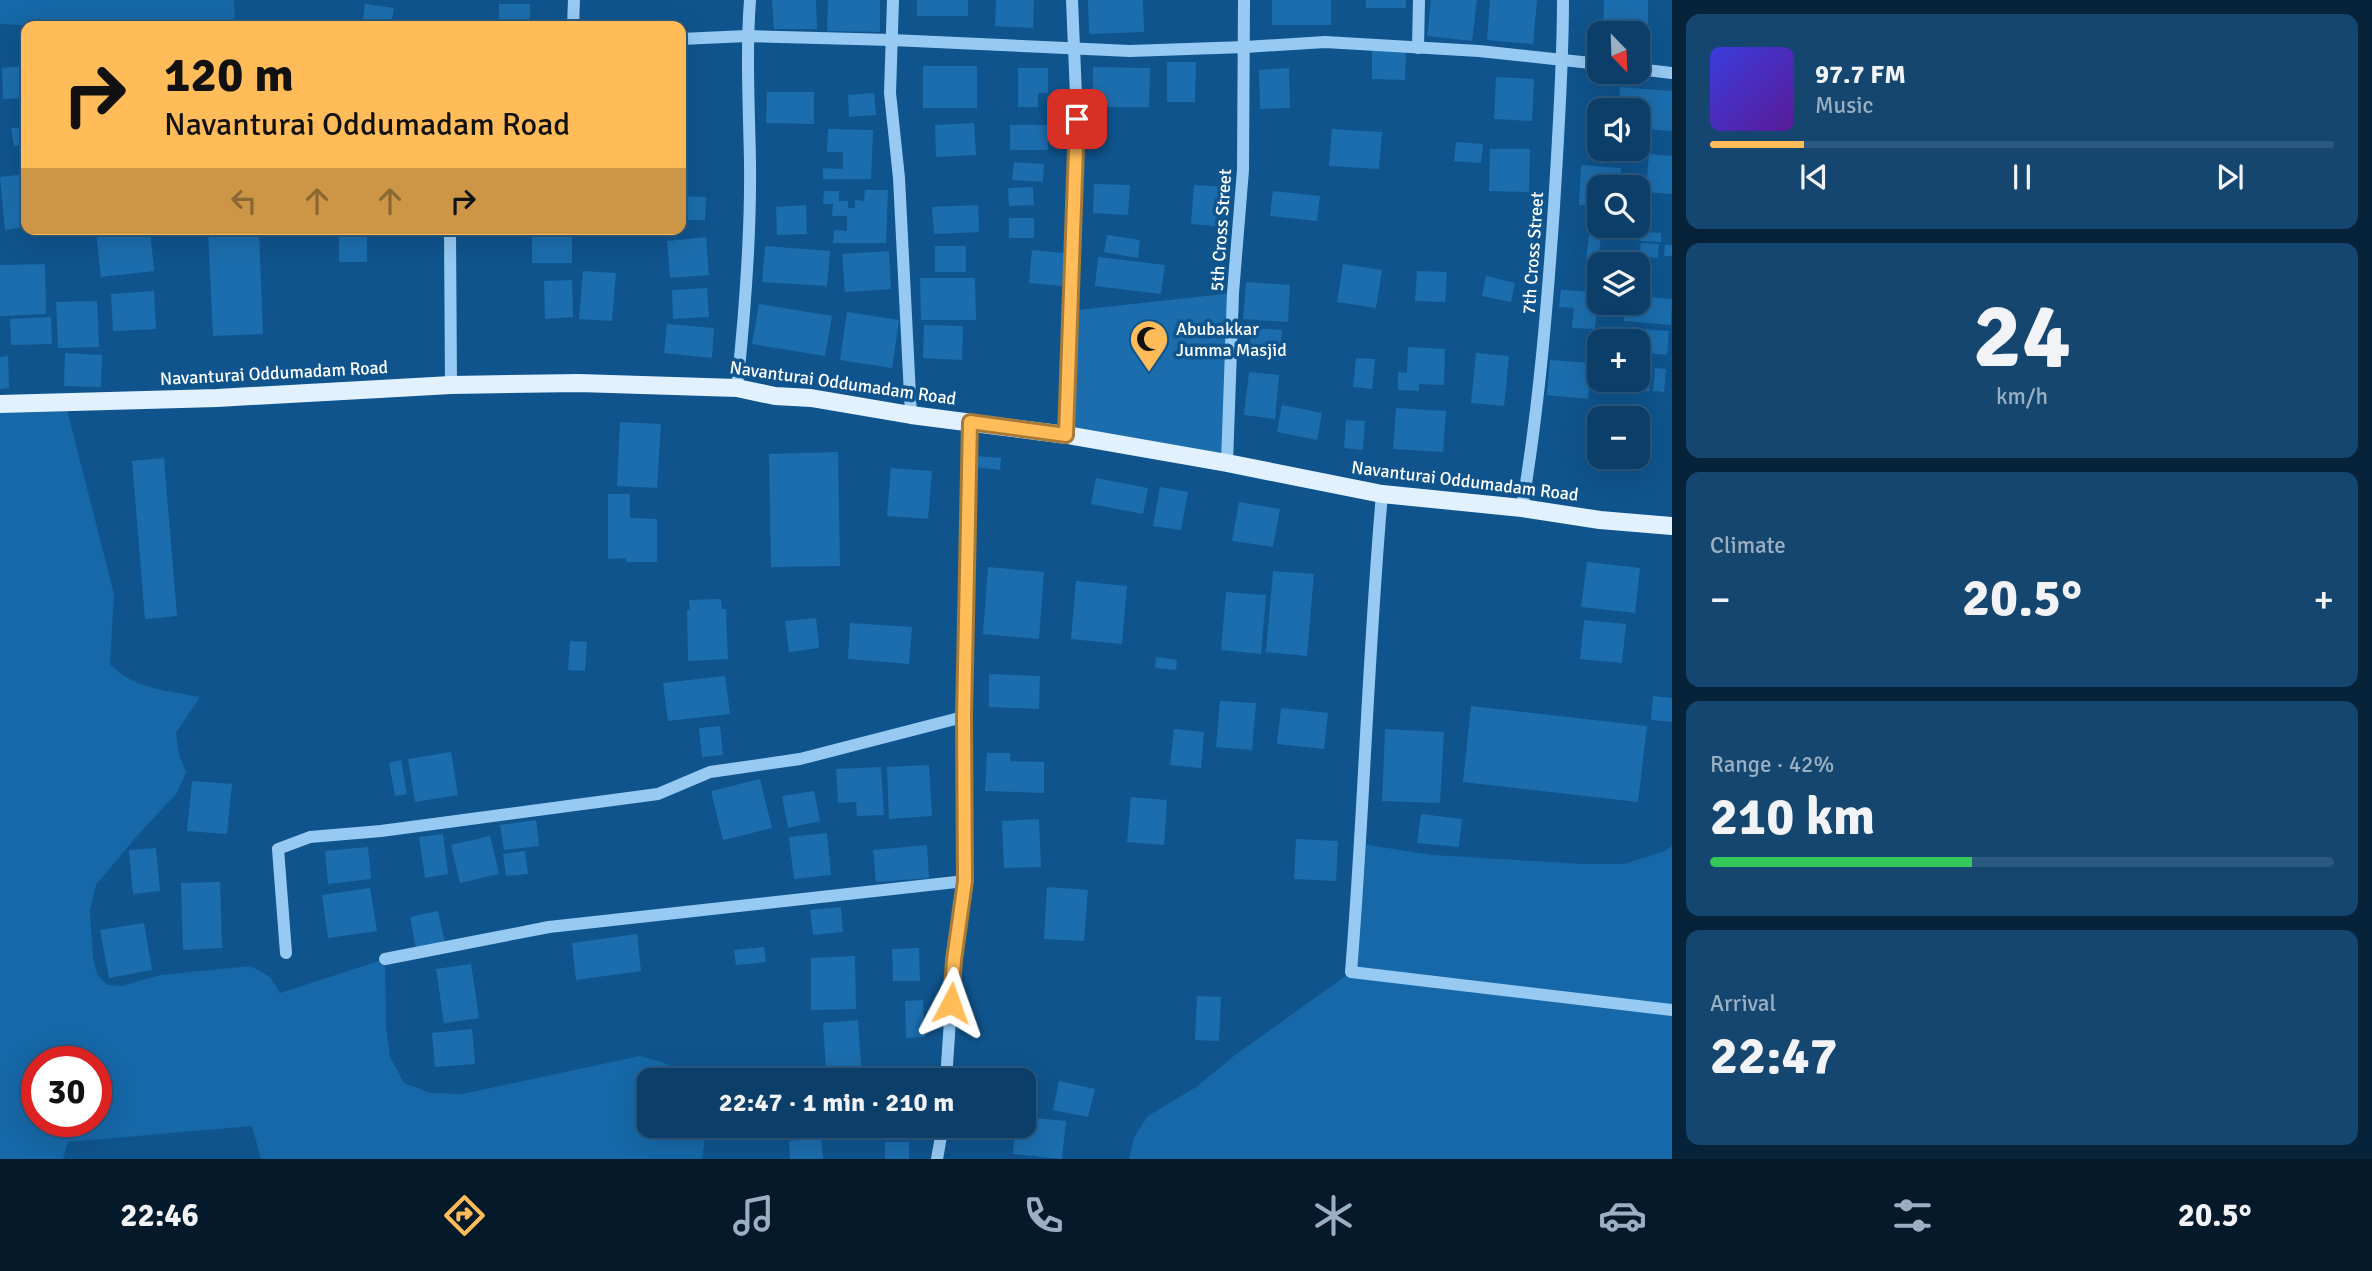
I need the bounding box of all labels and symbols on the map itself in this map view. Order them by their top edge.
north arrow [1587,21,1650,84]
pin [1047,89,1107,149]
street label: 5th Cross Street [1206,168,1236,292]
street label: 7th Cross Street [1518,191,1548,315]
mosque icon: Abubakkar Jumma Masjid [1128,318,1170,373]
place label: Abubakkar Jumma Masjid [1176,318,1287,361]
street label: Navanturai Oddumadam Road [159,356,389,390]
street label: Navanturai Oddumadam Road [728,356,958,410]
street label: Navanturai Oddumadam Road [1350,456,1580,506]
position arrow [914,966,988,1040]
speed limit sign: 30 [21,1046,112,1137]

